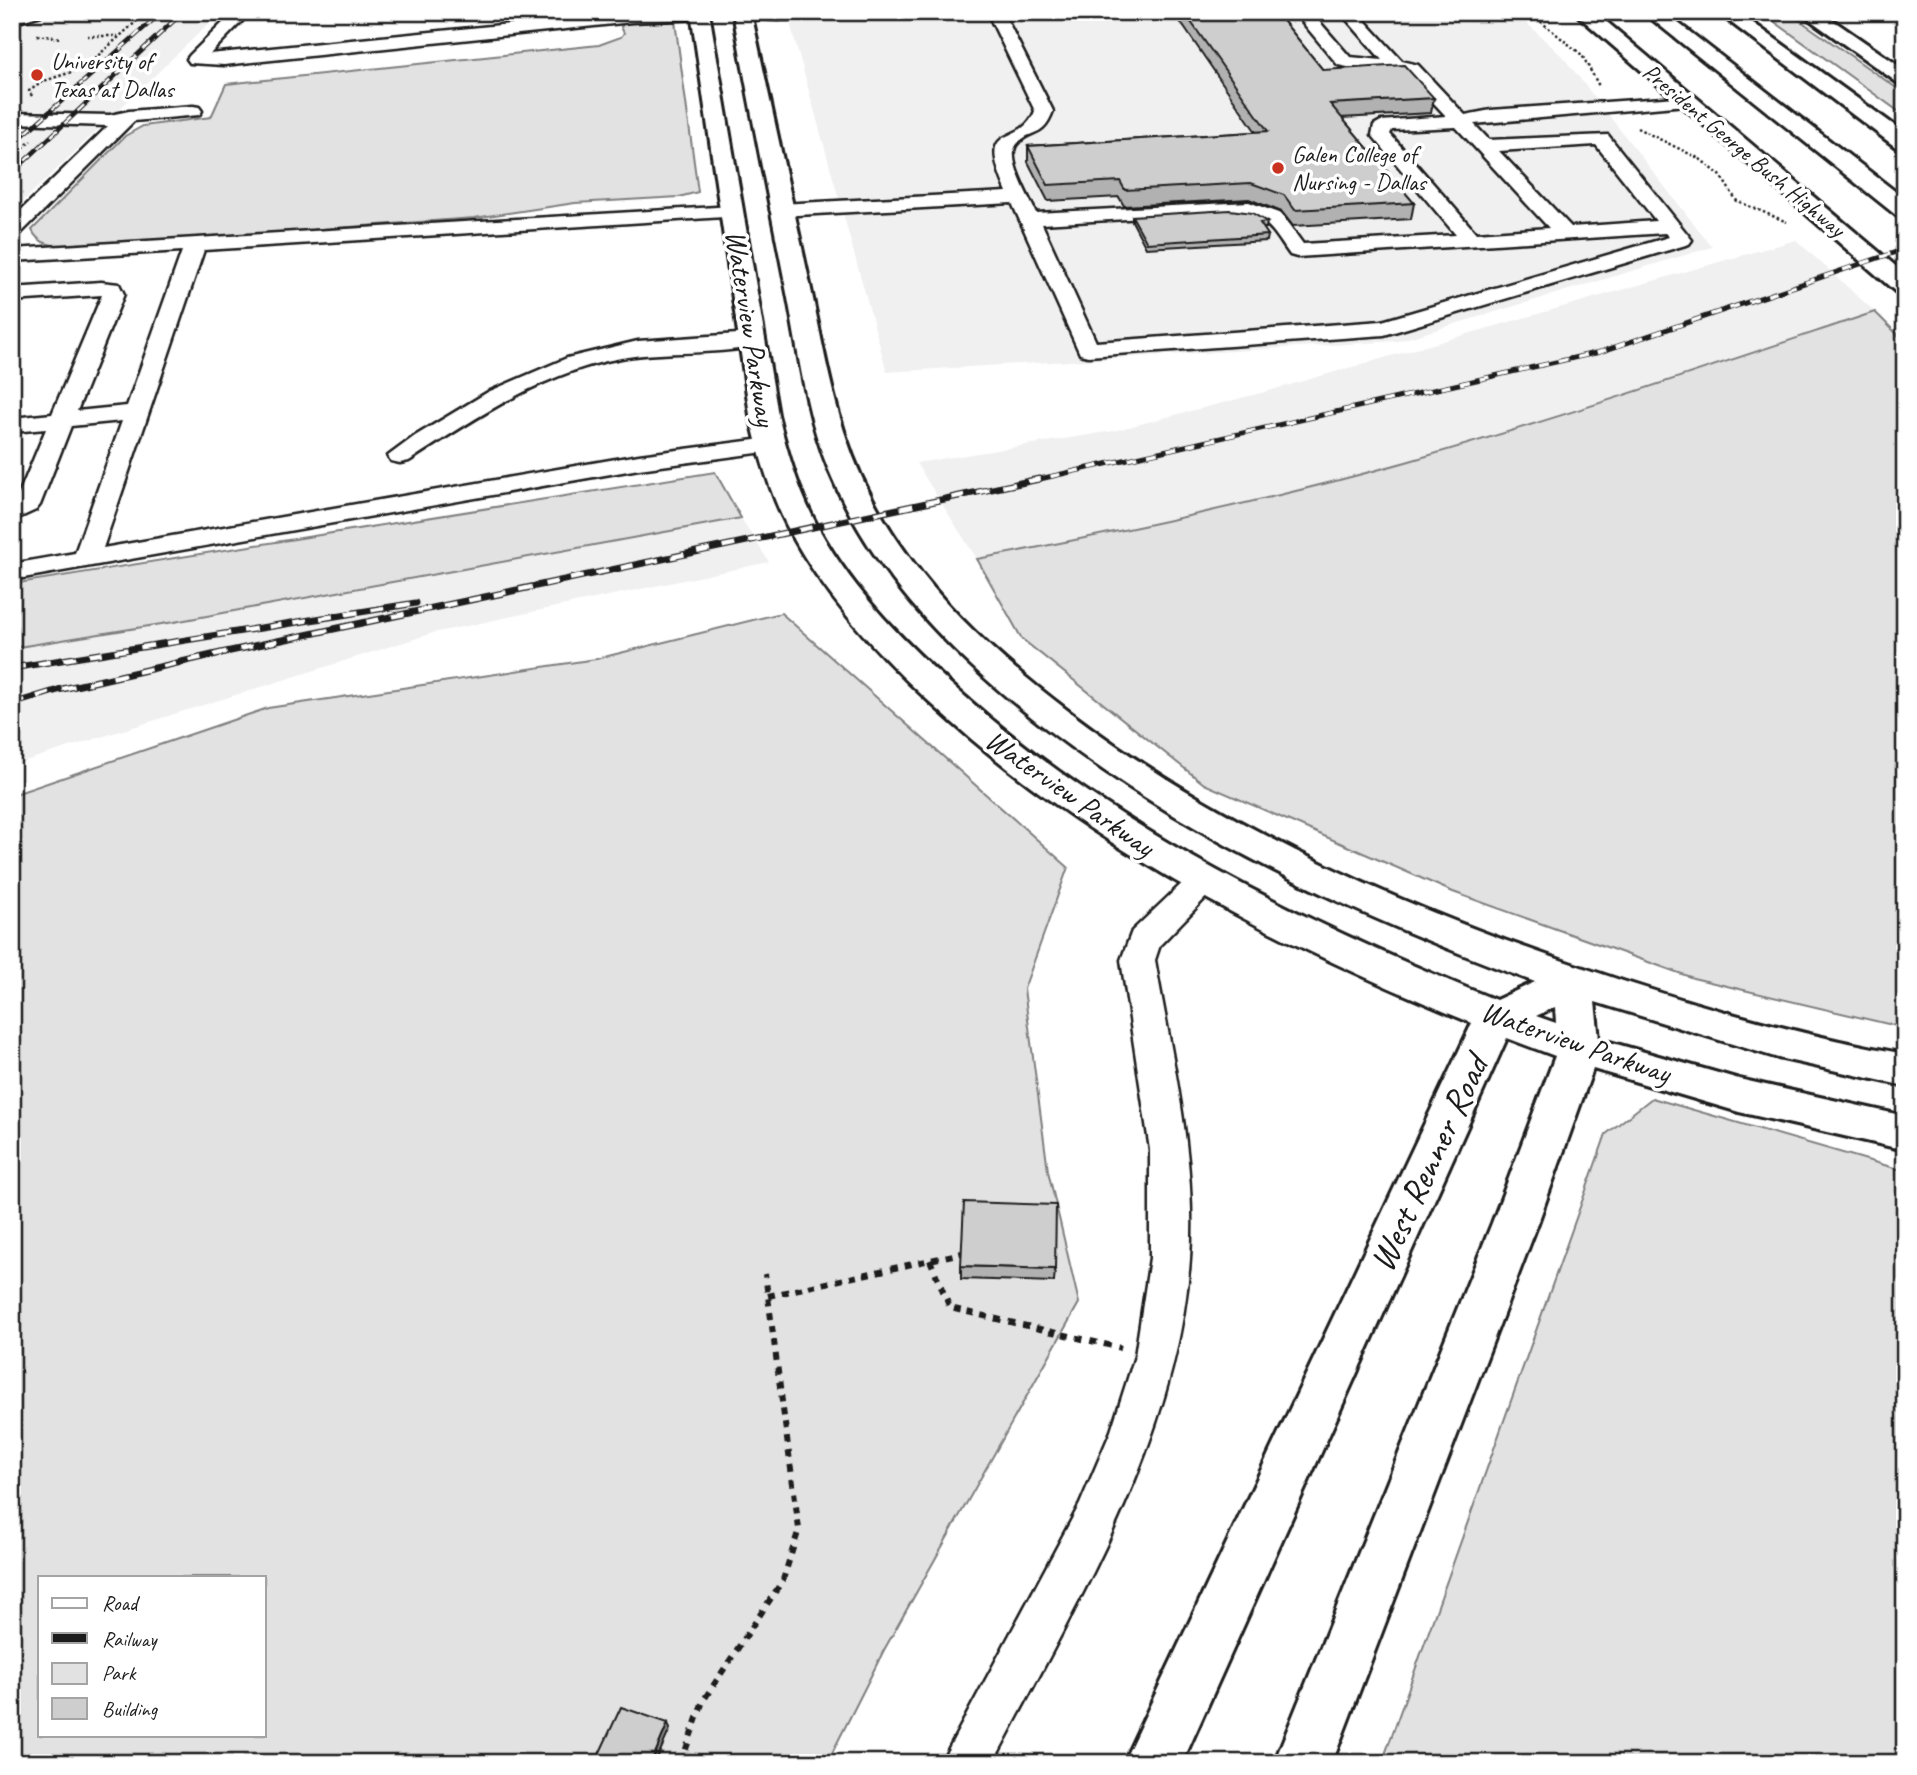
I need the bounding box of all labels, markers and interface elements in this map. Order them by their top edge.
place label: University of Texas at Dallas [51,46,175,104]
street label: President George Bush Highway [1637,57,1853,245]
marker: University of Texas at Dallas [29,67,45,83]
place label: Galen College of Nursing - Dallas [1292,139,1427,197]
marker: Galen College of Nursing - Dallas [1270,160,1286,176]
street label: Waterview Parkway [717,227,785,430]
street label: Waterview Parkway [978,721,1163,866]
street label: Waterview Parkway [1476,992,1677,1093]
street label: West Renner Road [1358,1043,1501,1279]
legend [38,1576,266,1736]
text: Road [102,1590,141,1616]
text: Railway [102,1626,158,1652]
text: Park [102,1660,137,1686]
text: Building [102,1696,159,1722]

